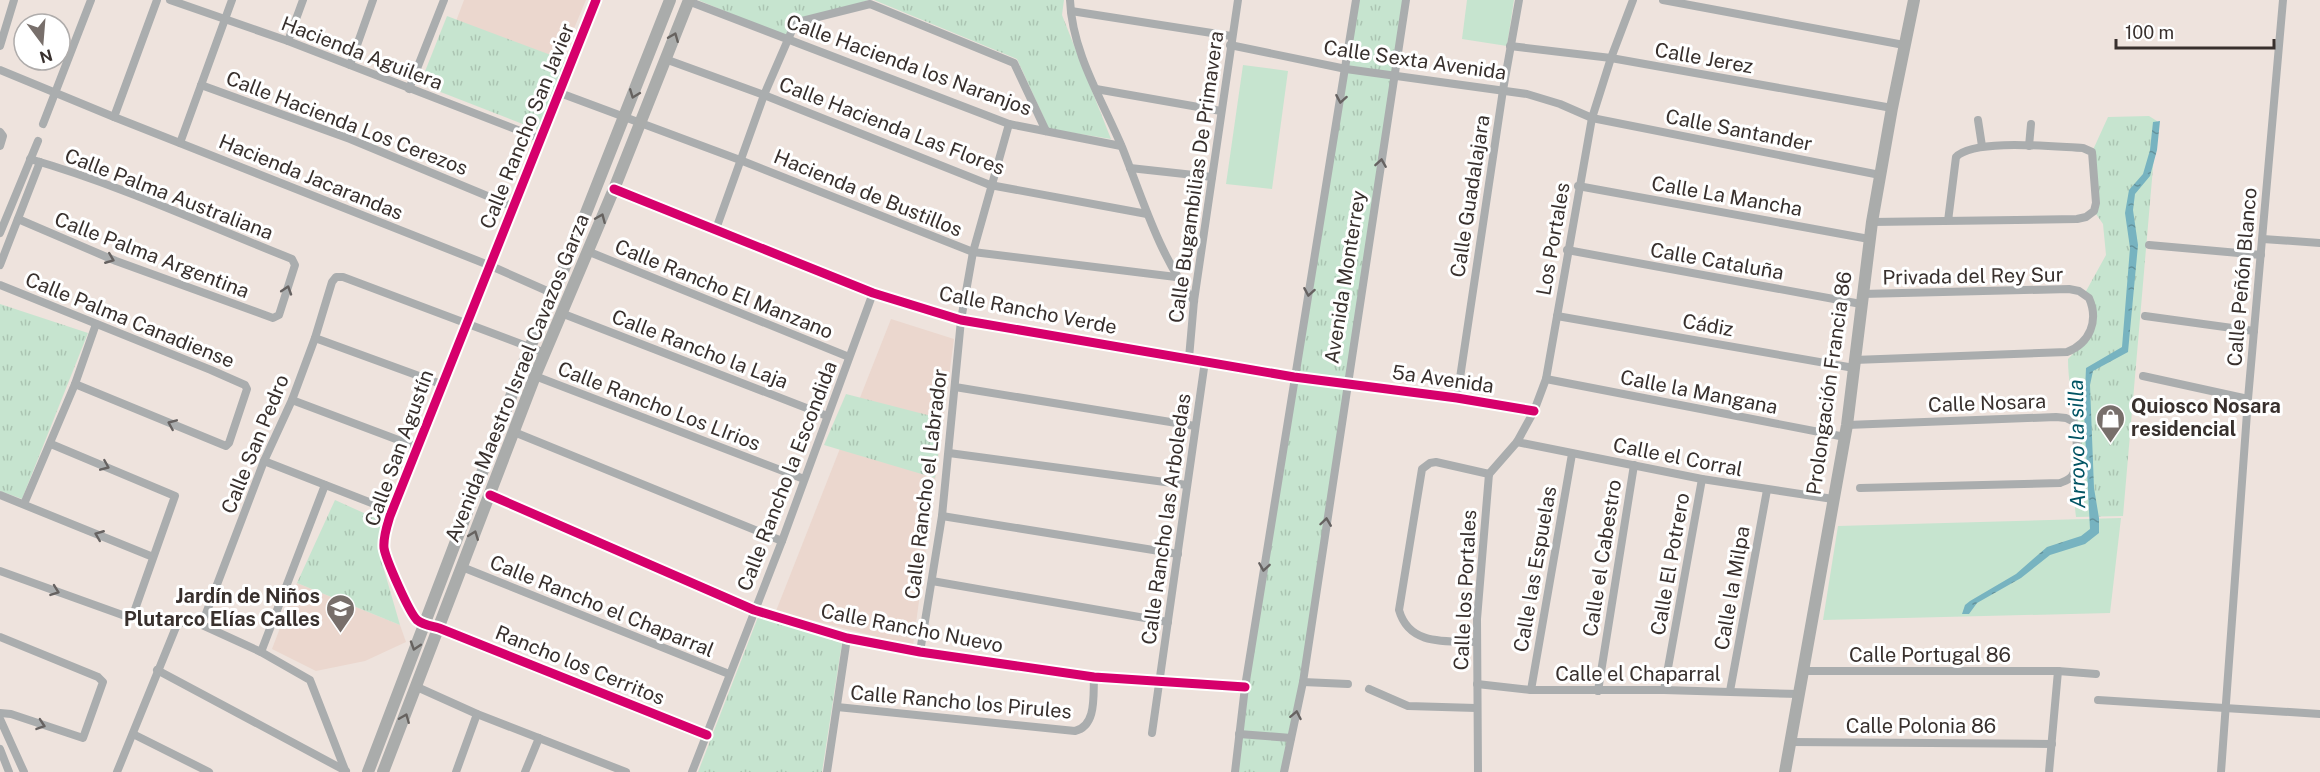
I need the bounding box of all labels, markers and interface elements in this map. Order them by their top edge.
street label: Calle Hacienda los Naranjos [783,9,1035,121]
street label: Hacienda Aguilera [278,11,446,95]
north arrow [12,12,72,72]
scale bar [2116,12,2274,50]
street label: Calle Rancho San Javier [475,19,579,232]
text: 100 m [2125,22,2174,43]
street label: Calle Bugambilias De Primavera [1164,29,1228,325]
one-way arrow [667,32,679,43]
street label: Calle Sexta Avenida [1322,35,1508,85]
street label: Calle Jerez [1653,38,1755,78]
text: N [37,45,55,67]
street label: Calle Hacienda Los Cerezos [223,66,471,180]
street label: Calle Hacienda Las Flores [776,72,1008,180]
one-way arrow [629,87,641,98]
one-way arrow [1335,94,1348,104]
street label: Calle Santander [1664,104,1815,156]
street label: Calle Guadalajara [1445,113,1495,279]
street label: Hacienda Jacarandas [215,129,407,225]
street label: Calle Palma Australiana [61,143,277,245]
street label: Hacienda de Bustillos [770,144,966,242]
one-way arrow [1374,159,1386,168]
street label: Calle La Mancha [1650,171,1804,221]
street label: Los Portales [1531,181,1575,297]
street label: Calle Peñón Blanco [2222,187,2262,367]
street label: Avenida Monterrey [1319,189,1371,365]
street label: Calle Palma Argentina [51,207,253,303]
street label: Avenida Maestro Israel Cavazos Garza [440,210,594,546]
one-way arrow [594,213,606,224]
street label: Calle Rancho El Manzano [611,234,837,344]
street label: Calle Cataluña [1648,237,1786,285]
one-way arrow [104,252,115,264]
street label: Privada del Rey Sur [1882,262,2064,290]
street label: Calle Palma Canadiense [22,267,238,373]
street label: Prolongación Francia 86 [1801,270,1857,496]
street label: Calle Rancho Verde [937,281,1119,339]
one-way arrow [280,285,292,296]
one-way arrow [1303,287,1315,296]
street label: Calle Rancho la Laja [609,304,791,394]
street label: Cádiz [1681,309,1735,341]
street label: Calle Rancho Los LIrios [554,356,764,456]
street label: Calle Rancho la Escondida [732,358,842,594]
street label: 5a Avenida [1391,360,1495,398]
street label: Calle la Mangana [1618,365,1780,419]
street label: Calle San Agustín [360,367,438,529]
street label: Calle Rancho el Labrador [900,367,952,601]
street label: Calle San Pedro [216,371,294,517]
water label: Arroyo la silla [2063,379,2090,509]
street label: Calle Nosara [1928,389,2046,417]
street label: Calle Rancho las Arboledas [1136,392,1196,646]
place label: Quiosco Nosara residencial [2131,394,2281,441]
shop icon: Quiosco Nosara residencial [2094,402,2126,444]
one-way arrow [167,419,178,431]
street label: Calle el Corral [1611,433,1745,481]
one-way arrow [98,459,109,471]
street label: Calle el Cabestro [1578,478,1626,638]
street label: Calle las Espuelas [1509,484,1561,654]
street label: Calle El Potrero [1646,491,1694,637]
street label: Calle los Portales [1449,509,1481,671]
one-way arrow [1320,517,1332,527]
street label: Calle la Milpa [1709,524,1755,652]
one-way arrow [94,530,105,542]
one-way arrow [467,531,480,541]
street label: Calle Rancho el Chaparral [486,550,718,662]
one-way arrow [1258,562,1271,572]
one-way arrow [49,583,60,596]
place label: Jardín de Niños Plutarco Elías Calles [124,584,320,631]
school or university icon: Jardín de Niños Plutarco Elías Calles [325,592,357,634]
street label: Calle Rancho Nuevo [819,599,1005,657]
street label: Rancho los Cerritos [492,620,668,710]
one-way arrow [410,640,423,651]
street label: Calle Portugal 86 [1849,643,2011,667]
street label: Calle el Chaparral [1555,662,1721,686]
street label: Calle Rancho los Pirules [849,680,1073,724]
one-way arrow [1289,710,1302,720]
one-way arrow [398,713,410,724]
street label: Calle Polonia 86 [1846,714,1996,738]
one-way arrow [35,717,46,730]

